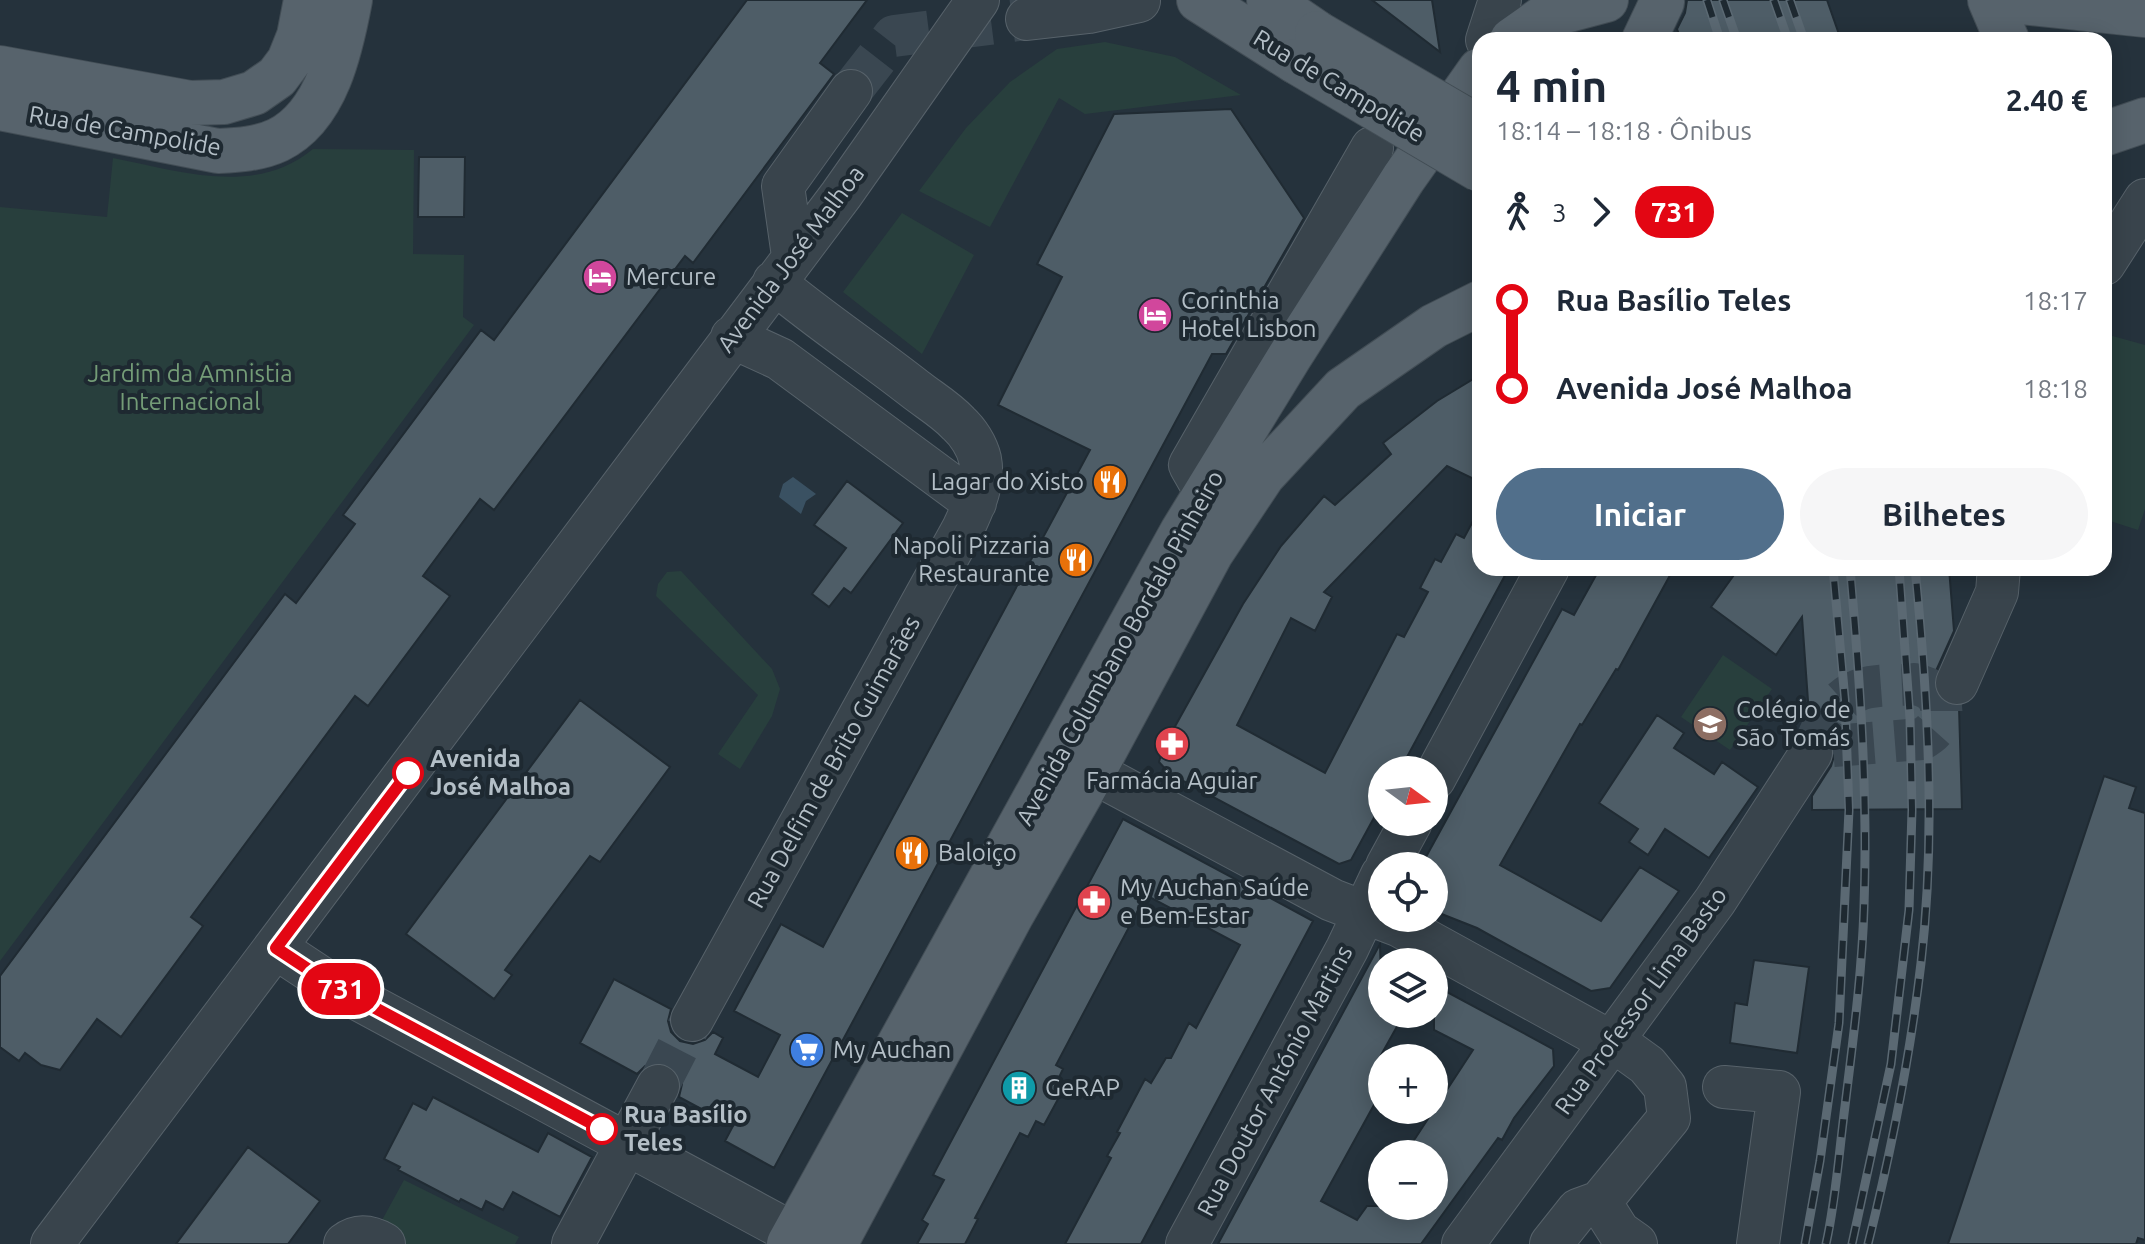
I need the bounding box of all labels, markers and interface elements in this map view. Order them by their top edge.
street label: Rua de Campolide [1249,24,1430,147]
text: 4 min [1496,61,1607,110]
text: 2.40 € [2006,83,2088,117]
street label: Rua de Campolide [27,100,223,161]
text: 18:14 – 18:18 · Ônibus [1496,116,1752,145]
street label: Avenida José Malhoa [712,160,869,357]
icon: walk [1496,190,1540,234]
icon: forward [1579,190,1623,234]
text: 731 [1651,196,1698,227]
text: 3 [1552,198,1567,227]
hotel icon: Mercure [581,258,619,296]
place label: Mercure [626,263,716,290]
text: Rua Basílio Teles [1556,283,1791,317]
text: 18:17 [2023,286,2088,315]
place label: Corinthia Hotel Lisbon [1181,287,1316,342]
hotel icon: Corinthia Hotel Lisbon [1136,296,1174,334]
park label: Jardim da Amnistia Internacional [87,360,293,415]
text: Avenida José Malhoa [1556,371,1853,405]
text: 18:18 [2023,374,2088,403]
restaurant icon: Lagar do Xisto [1091,463,1129,501]
street label: Avenida Columbano Bordalo Pinheiro [1011,466,1229,830]
place label: Lagar do Xisto [931,468,1084,495]
button: Iniciar [1496,468,1784,560]
button: Bilhetes [1800,468,2088,560]
place label: Napoli Pizzaria Restaurante [893,532,1050,587]
restaurant icon: Napoli Pizzaria Restaurante [1057,541,1095,579]
street label: Rua Delfim de Brito Guimarães [742,611,925,912]
place label: Colégio de São Tomás [1736,696,1851,751]
school or university icon: Colégio de São Tomás [1691,705,1729,743]
pharmacy icon: Farmácia Aguiar [1153,725,1191,763]
place label: Avenida José Malhoa [430,745,571,800]
north arrow [1368,756,1448,836]
map controls [1368,756,1448,1220]
marker: Avenida José Malhoa [393,758,423,788]
place label: Farmácia Aguiar [1086,767,1258,794]
restaurant icon: Baloiço [893,834,931,872]
place label: Baloiço [938,839,1017,866]
button: locate [1368,852,1448,932]
place label: My Auchan Saúde e Bem-Estar [1120,874,1310,929]
street label: Rua Professor Lima Basto [1549,882,1732,1119]
pharmacy icon: My Auchan Saúde e Bem-Estar [1075,883,1113,921]
street label: Rua Doutor António Martins [1192,941,1358,1221]
button: layers [1368,948,1448,1028]
line badge: 731 [295,963,387,1015]
text: 731 [317,973,365,1004]
supermarket icon: My Auchan [788,1031,826,1069]
place label: My Auchan [833,1036,951,1063]
button: + [1368,1044,1448,1124]
building icon: GeRAP [1000,1069,1038,1107]
place label: GeRAP [1045,1074,1120,1101]
place label: Rua Basílio Teles [624,1101,748,1156]
marker: Rua Basílio Teles [587,1114,617,1144]
button: − [1368,1140,1448,1220]

